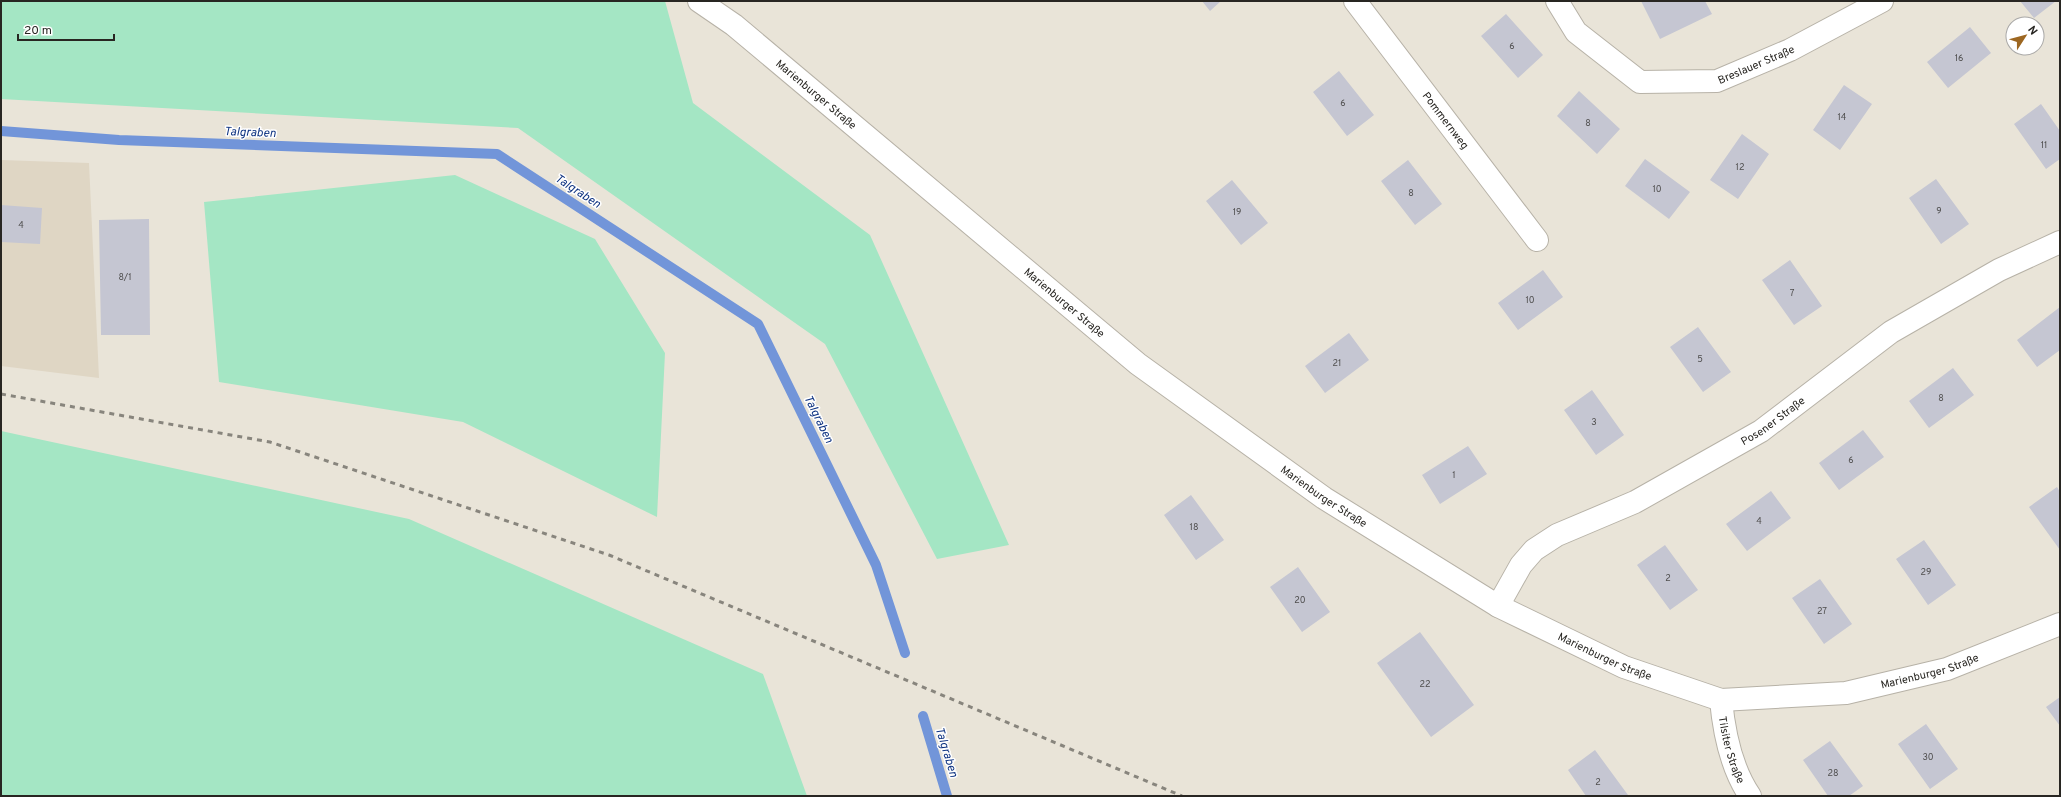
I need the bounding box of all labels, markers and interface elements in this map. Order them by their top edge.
scale bar [18,16,114,42]
north arrow [2005,16,2045,56]
text: 20 m [24,23,52,39]
text: N [2024,23,2040,38]
house number: 6 [1509,41,1515,52]
street label: Breslauer Straße [1716,43,1797,88]
house number: 16 [1955,53,1963,64]
street label: Marienburger Straße [772,57,859,133]
street label: Pommernweg [1419,89,1471,152]
house number: 6 [1340,98,1346,109]
house number: 14 [1838,112,1847,123]
house number: 8 [1585,118,1591,129]
water label: Talgraben [224,124,277,142]
house number: 11 [2041,140,2047,151]
house number: 12 [1736,162,1744,173]
water label: Talgraben [551,171,604,213]
house number: 10 [1652,184,1662,195]
house number: 8 [1408,188,1414,199]
house number: 9 [1936,206,1942,217]
house number: 19 [1233,207,1241,218]
house number: 4 [18,220,24,231]
street label: Marienburger Straße [1021,265,1107,341]
house number: 8/1 [119,272,132,283]
house number: 7 [1790,288,1795,299]
house number: 10 [1525,295,1535,306]
house number: 5 [1697,354,1703,365]
house number: 21 [1333,358,1341,369]
water label: Talgraben [800,393,837,447]
house number: 8 [1938,393,1944,404]
street label: Posener Straße [1739,394,1808,449]
house number: 3 [1591,417,1597,428]
house number: 6 [1848,455,1854,466]
street label: Marienburger Straße [1277,463,1369,531]
house number: 1 [1452,470,1456,481]
house number: 4 [1756,516,1762,527]
house number: 18 [1190,522,1198,533]
house number: 29 [1921,567,1931,578]
house number: 2 [1665,573,1671,584]
house number: 20 [1294,595,1306,606]
house number: 27 [1817,606,1827,617]
street label: Marienburger Straße [1555,630,1653,684]
street label: Marienburger Straße [1879,651,1981,692]
house number: 22 [1419,679,1431,690]
street label: Tilsiter Straße [1715,715,1747,786]
water label: Talgraben [931,725,961,780]
house number: 30 [1922,752,1934,763]
house number: 28 [1827,768,1839,779]
house number: 2 [1595,777,1601,788]

